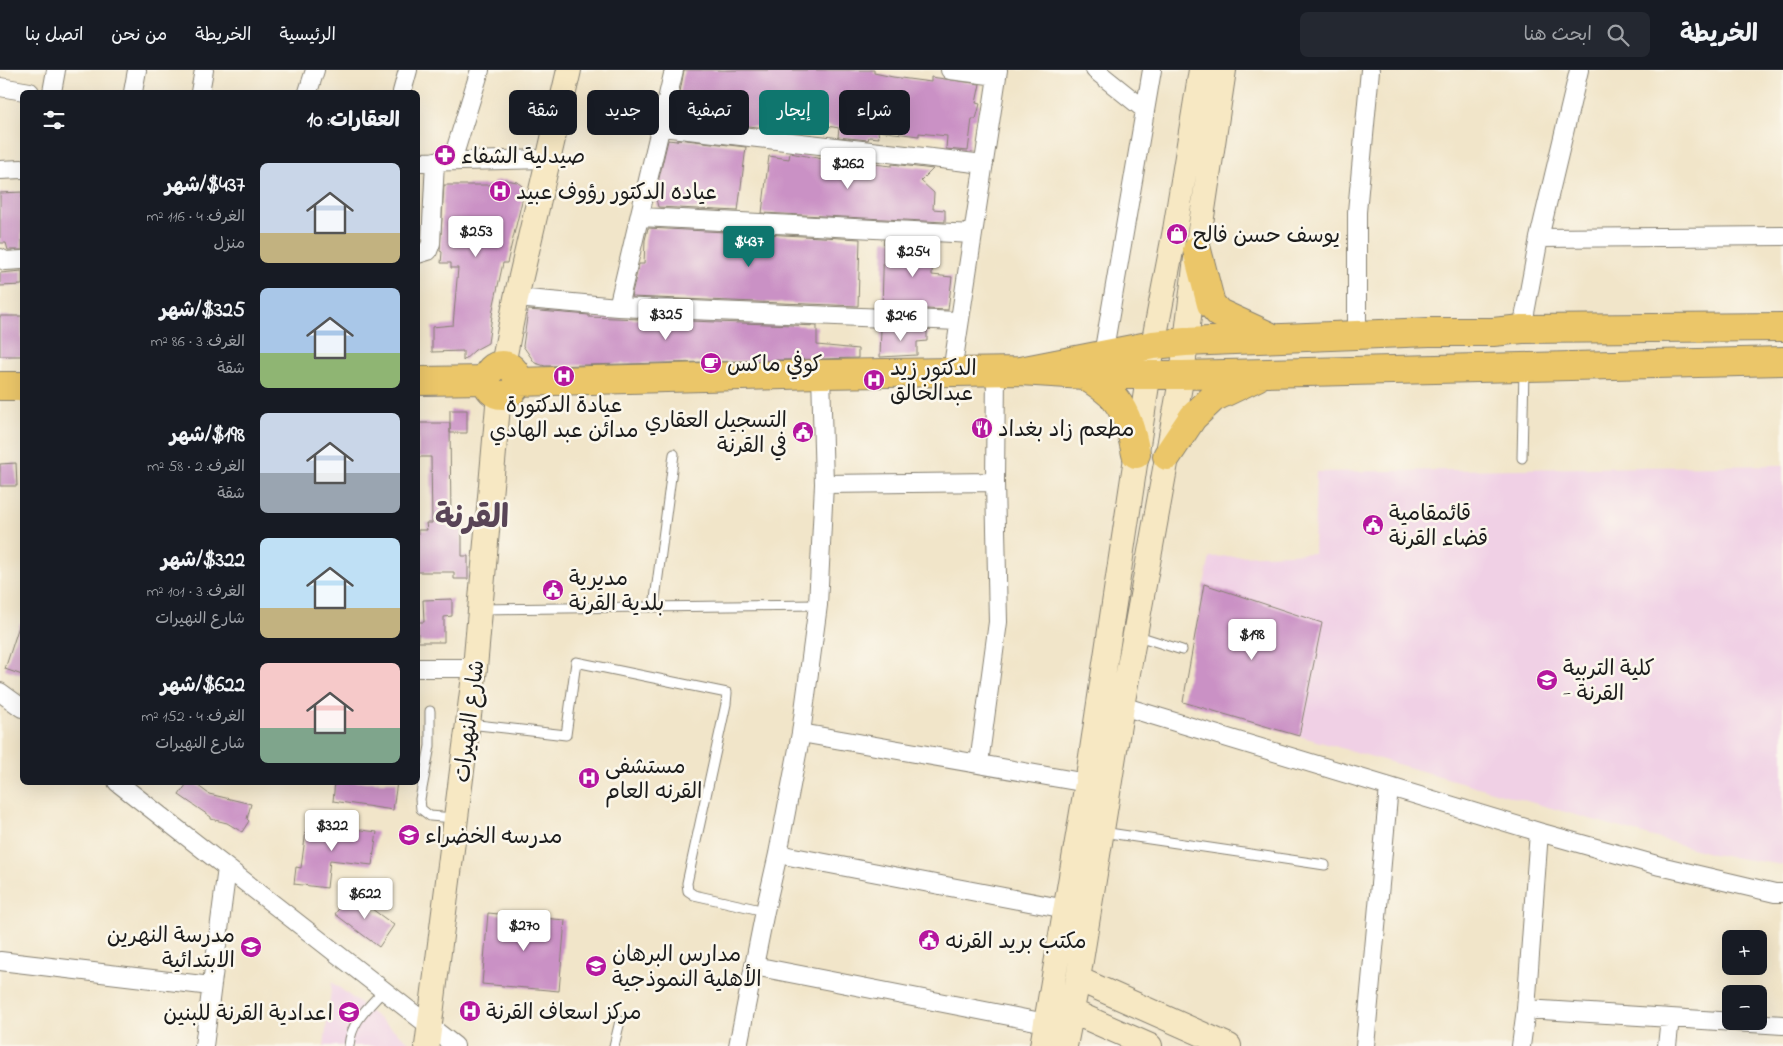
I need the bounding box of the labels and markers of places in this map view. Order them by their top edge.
place label: صيدلية الشفاء [461,142,585,174]
pharmacy icon: صيدلية الشفاء [433,143,457,167]
pin: $262 [818,148,878,190]
place label: عياده الدكتور رؤوف عبيد [516,178,717,210]
hospital icon: عياده الدكتور رؤوف عبيد [488,179,512,203]
pin: $253 [446,216,506,258]
place label: يوسف حسن فالح [1193,221,1340,253]
shop icon: يوسف حسن فالح [1165,222,1189,246]
pin: $437 [719,226,779,268]
pin: $254 [883,236,943,278]
pin: $325 [636,298,696,341]
pin: $246 [871,300,931,342]
place label: كوفي ماكس [727,350,823,382]
cafe icon: كوفي ماكس [699,351,723,375]
place label: الدكتور زيد عبدالخالق [890,354,977,411]
hospital icon: عيادة الدكتورة مدائن عبد الهادي [552,364,576,388]
hospital icon: الدكتور زيد عبدالخالق [862,368,886,392]
place label: عيادة الدكتورة مدائن عبد الهادي [489,391,639,448]
place label: التسجيل العقاري في القرنة [645,406,787,463]
place label: مطعم زاد بغداد [998,415,1134,447]
restaurant icon: مطعم زاد بغداد [970,416,994,440]
public building icon: التسجيل العقاري في القرنة [791,420,815,444]
place label: قائمقامية قضاء القرنة [1389,499,1488,556]
public building icon: قائمقامية قضاء القرنة [1361,513,1385,537]
place label: مديرية بلدية القرنة [569,564,665,621]
public building icon: مديرية بلدية القرنة [541,578,565,602]
pin: $198 [1222,618,1282,661]
place label: كلية التربية - القرنة [1563,654,1655,711]
school or university icon: كلية التربية - القرنة [1535,668,1559,692]
place label: مستشفى القرنه العام [605,752,703,809]
hospital icon: مستشفى القرنه العام [577,766,601,790]
pin: $322 [302,810,362,852]
place label: مدرسه الخضراء [425,822,562,854]
school or university icon: مدرسه الخضراء [397,823,421,847]
pin: $622 [335,878,395,920]
pin: $270 [494,910,554,952]
place label: مدرسة النهرين الابتدائية [107,921,235,978]
place label: مكتب بريد القرنه [945,927,1087,959]
public building icon: مكتب بريد القرنه [917,928,941,952]
school or university icon: مدرسة النهرين الابتدائية [239,935,263,959]
place label: مدارس البرهان الأهلية النموذجية [612,940,762,997]
school or university icon: مدارس البرهان الأهلية النموذجية [584,954,608,978]
place label: مركز اسعاف القرنة [486,998,641,1030]
place label: اعدادية القرنة للبنين [163,999,333,1031]
hospital icon: مركز اسعاف القرنة [458,999,482,1023]
school or university icon: اعدادية القرنة للبنين [337,1000,361,1024]

